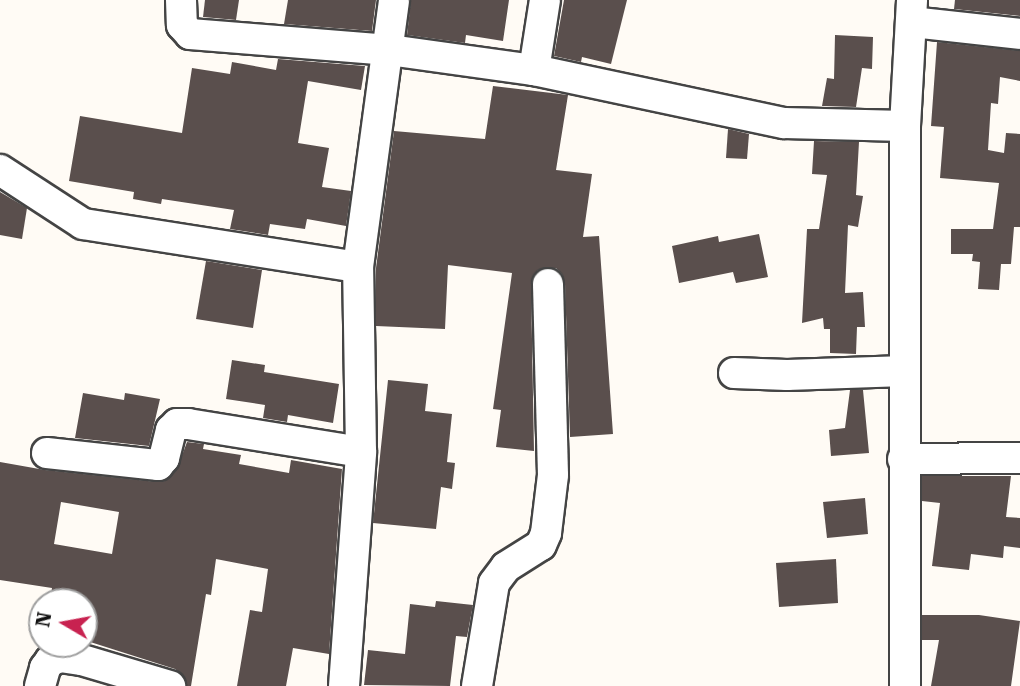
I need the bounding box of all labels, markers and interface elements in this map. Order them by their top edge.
north arrow [28,588,98,658]
text: N [31,610,56,629]

